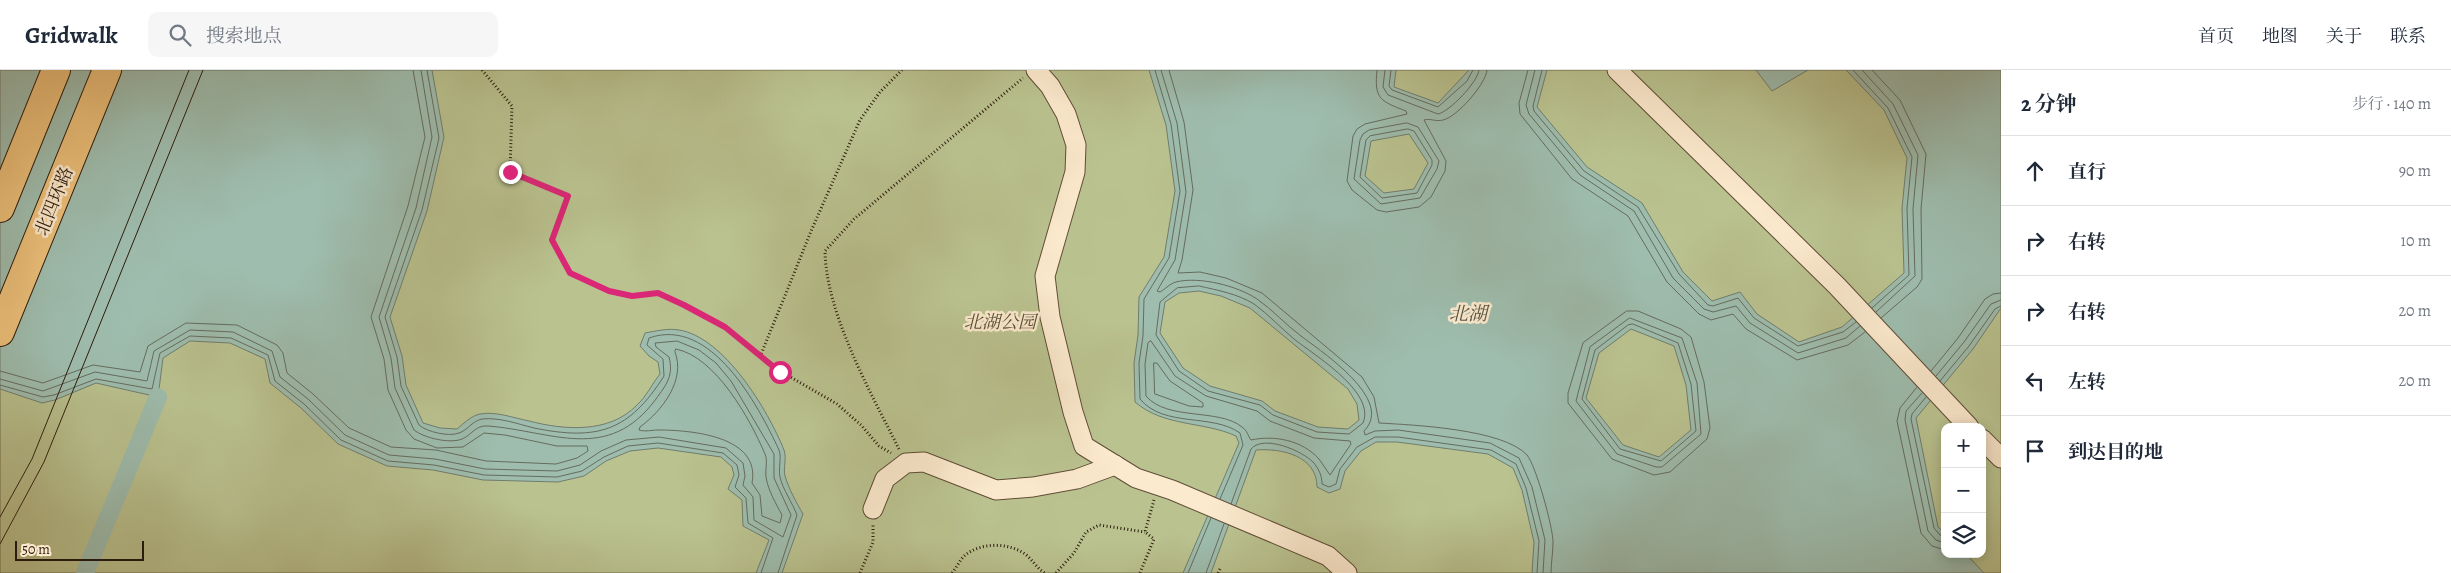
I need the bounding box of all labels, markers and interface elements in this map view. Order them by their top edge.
search box [148,12,498,57]
text: Gridwalk [25,19,118,51]
icon: search [166,21,194,49]
text: 搜索地点 [206,23,282,49]
text: 首页 [2198,24,2234,48]
text: 地图 [2262,24,2298,48]
text: 关于 [2326,24,2362,48]
text: 联系 [2390,24,2426,48]
text: 2 分钟 [2021,90,2077,118]
text: 步行 · 140 m [2352,93,2431,115]
icon: ahead [2021,157,2049,185]
text: 直行 [2068,159,2106,185]
text: 90 m [2399,160,2431,182]
route end [499,161,522,184]
street label: 北四环路 [29,163,79,239]
icon: right [2021,227,2049,255]
text: 右转 [2068,229,2106,255]
text: 10 m [2401,230,2431,252]
icon: right [2021,297,2049,325]
text: 右转 [2068,299,2106,325]
text: 20 m [2398,300,2431,322]
water label: 北湖 [1449,301,1490,327]
park label: 北湖公园 [964,310,1039,334]
route start [769,361,792,384]
icon: left [2021,367,2049,395]
text: 左转 [2068,369,2106,395]
text: 20 m [2398,370,2431,392]
map controls [1941,423,1986,558]
button: + [1941,423,1986,468]
icon: arrive [2021,437,2049,465]
text: 到达目的地 [2068,439,2163,465]
button: − [1941,468,1986,513]
button: layers [1941,513,1986,558]
scale bar [15,538,144,561]
text: 50 m [22,540,50,559]

